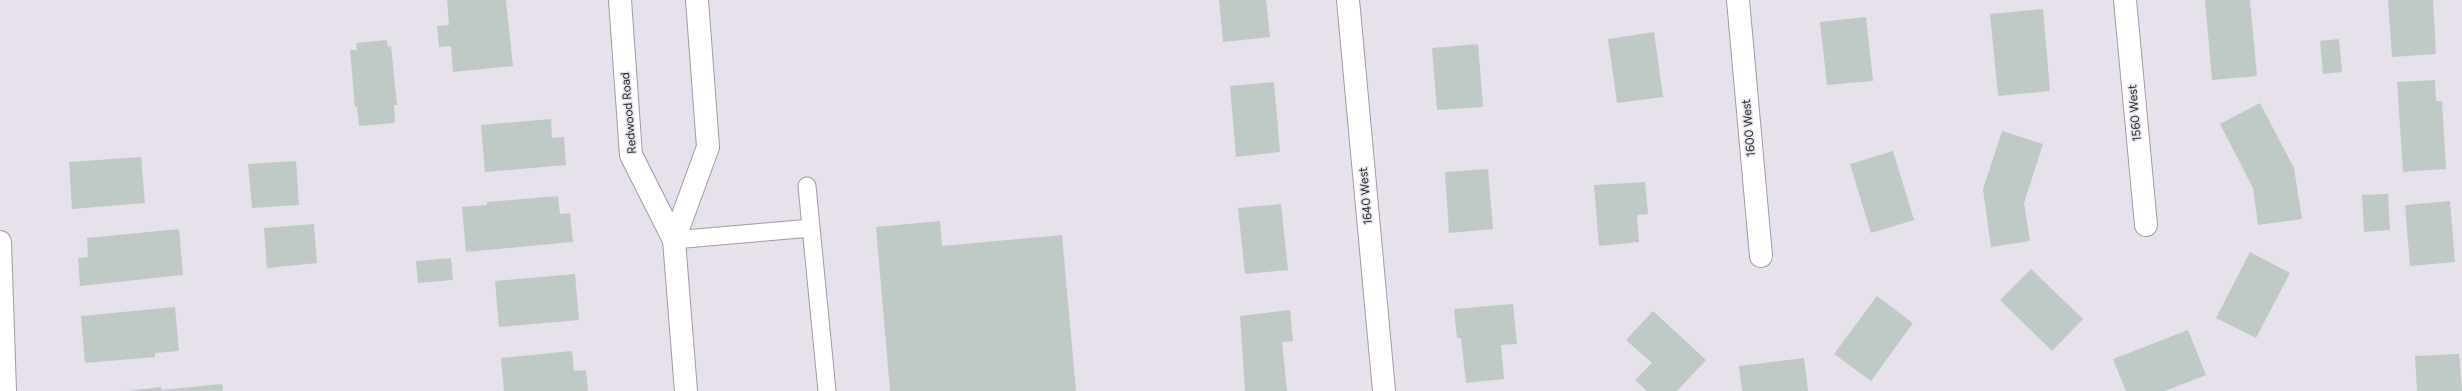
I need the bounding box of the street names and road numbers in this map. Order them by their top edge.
street label: Redwood Road [618,72,640,154]
street label: 1560 West [2125,84,2145,142]
street label: 1600 West [1739,99,1759,157]
street label: 1640 West [1356,167,1376,225]

